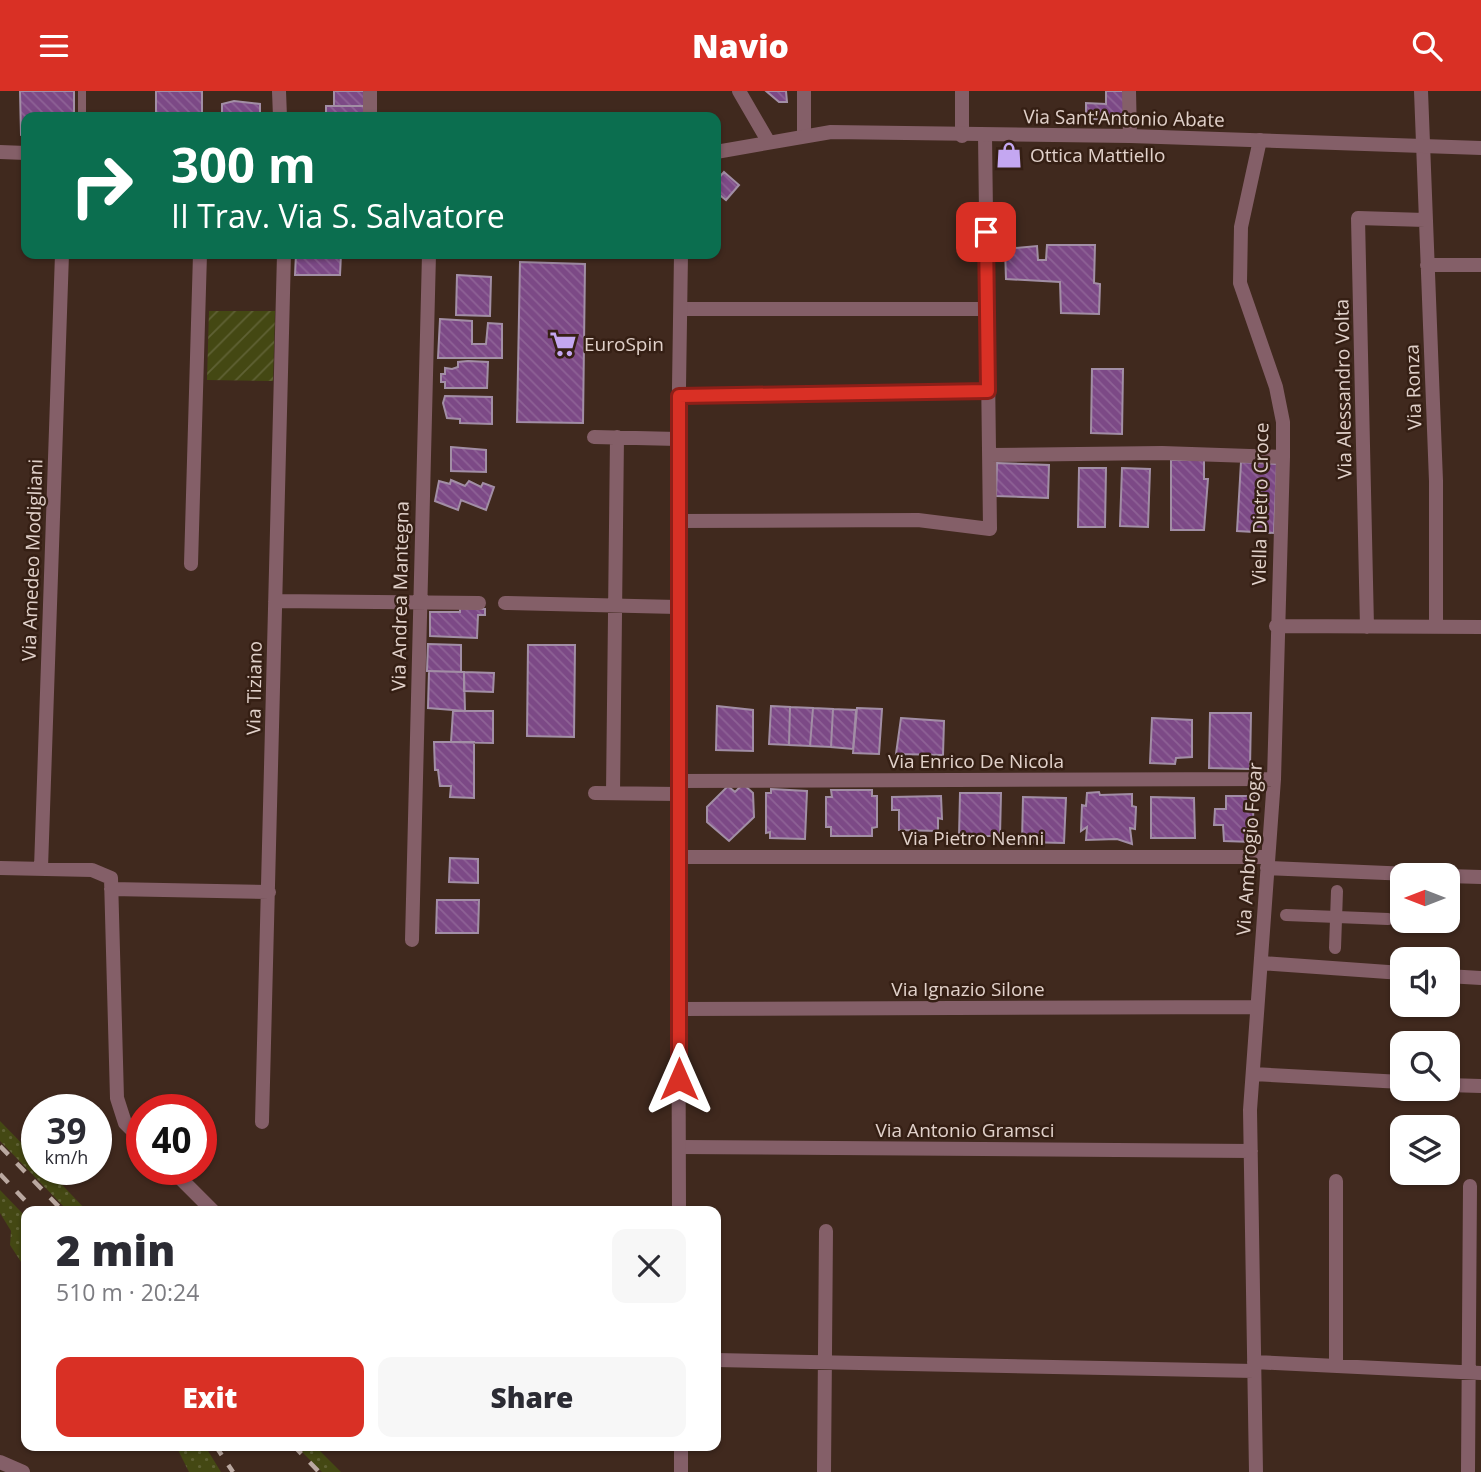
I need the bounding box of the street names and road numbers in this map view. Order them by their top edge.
street label: Via Sant'Antonio Abate [1023,103,1225,133]
street label: Via Alessandro Volta [1328,299,1358,479]
street label: Via Ronza [1399,344,1427,430]
street label: Viella Dietro Croce [1246,422,1274,586]
street label: Via Amedeo Modigliani [15,458,49,662]
street label: Via Andrea Mantegna [385,501,415,691]
street label: Via Tiziano [240,641,268,735]
street label: Via Enrico De Nicola [888,748,1064,774]
street label: Via Ambrogio Fogar [1230,761,1268,936]
street label: Via Pietro Nenni [902,825,1044,851]
street label: Via Ignazio Silone [891,976,1045,1002]
street label: Via Antonio Gramsci [876,1117,1054,1143]

